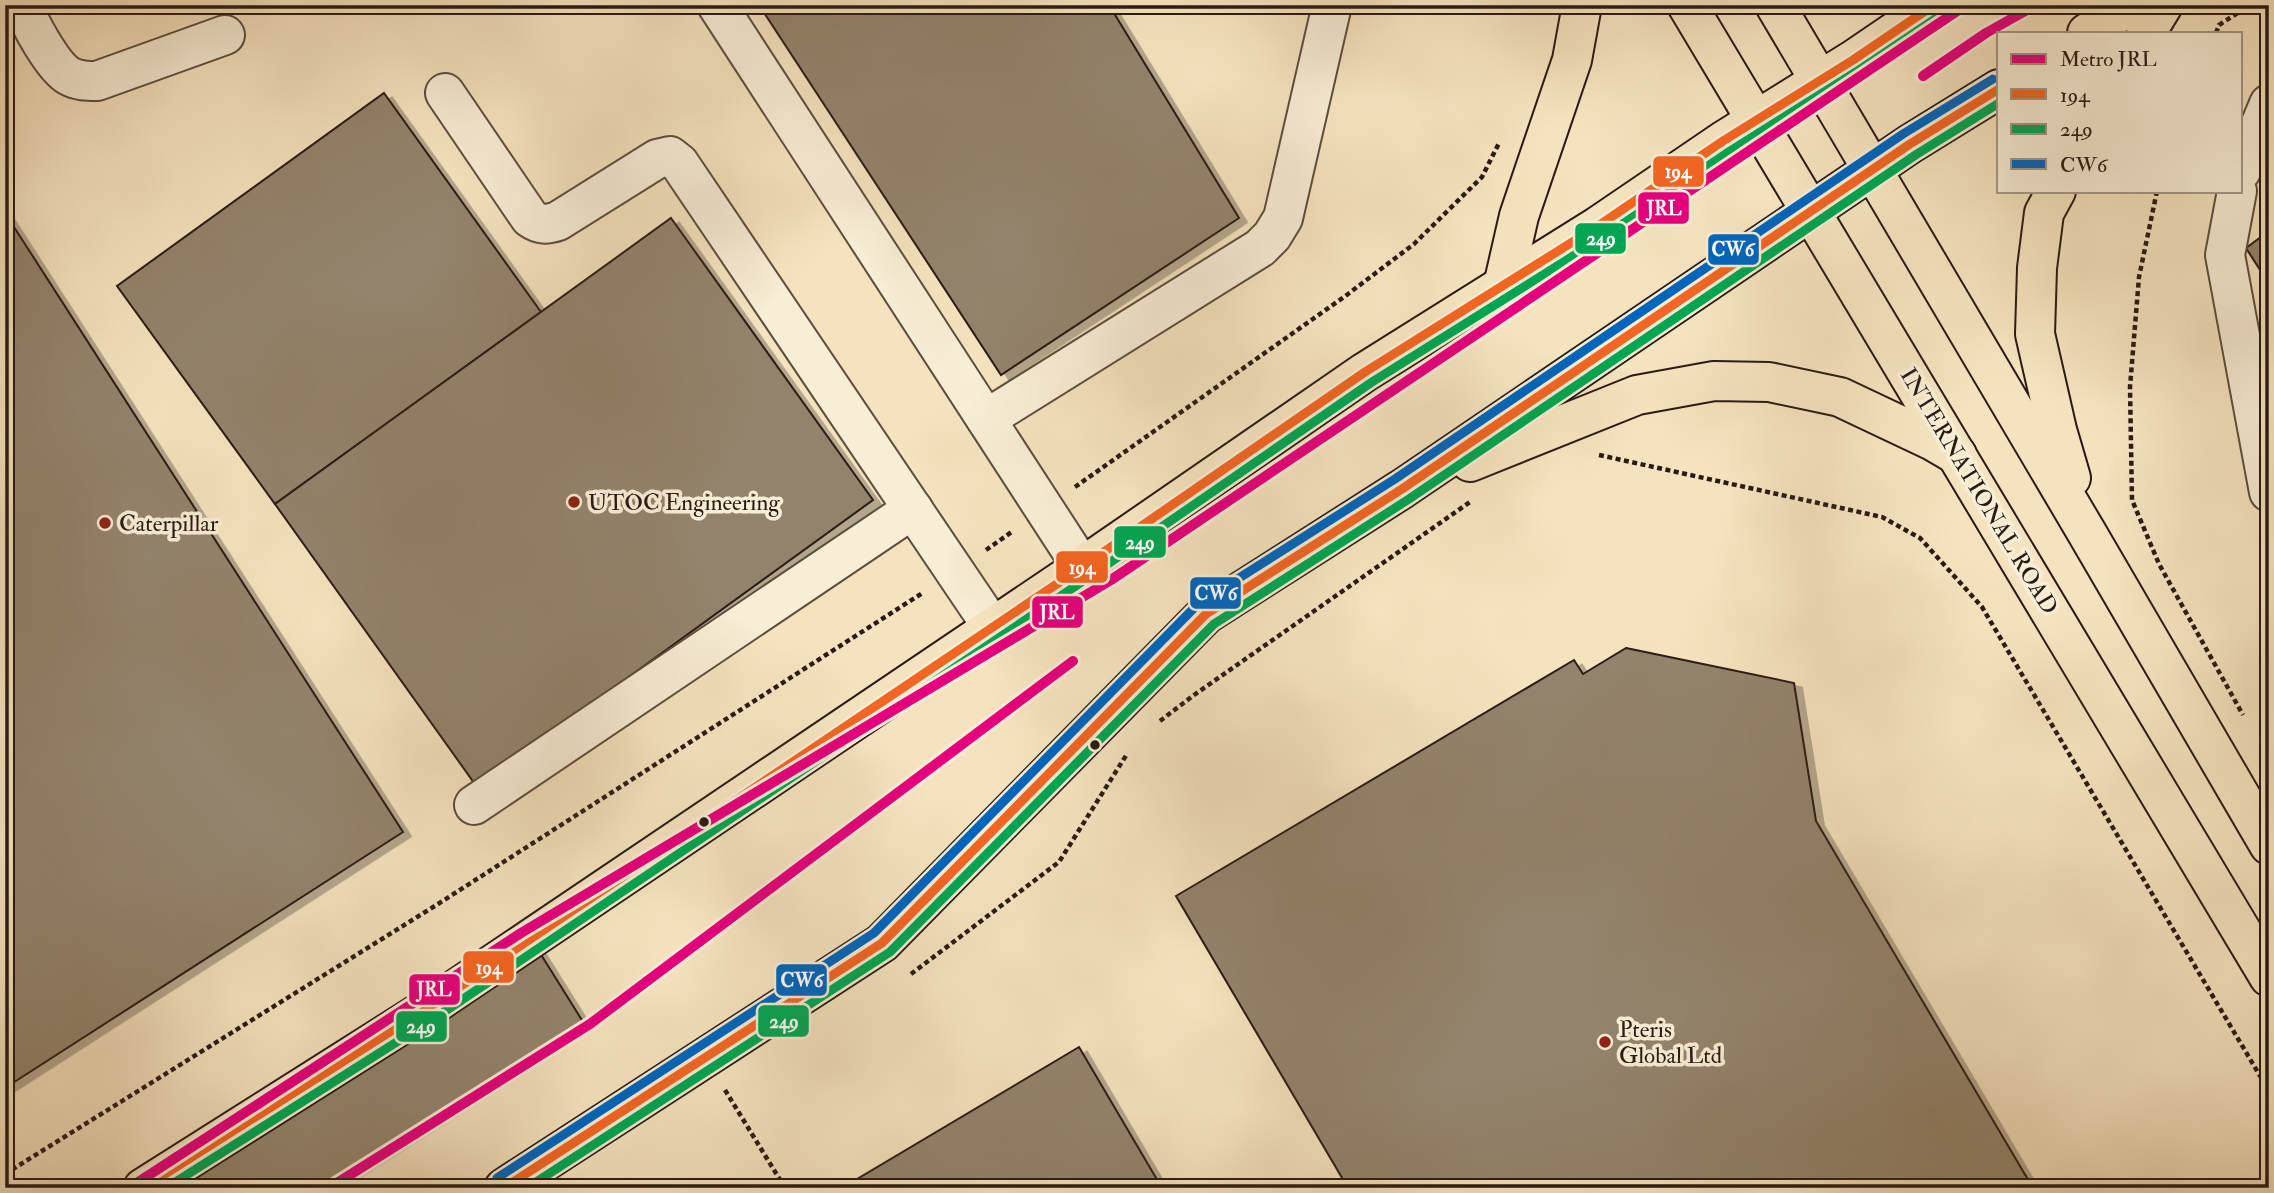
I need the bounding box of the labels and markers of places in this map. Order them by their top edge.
place label: UTOC Engineering [588,488,780,517]
marker: UTOC Engineering [566,494,582,510]
place label: Caterpillar [119,509,219,539]
marker: Caterpillar [97,515,113,531]
unlabelled marker [1088,738,1102,752]
unlabelled marker [697,815,711,829]
place label: Pteris Global Ltd [1619,1015,1722,1070]
marker: Pteris Global Ltd [1597,1034,1613,1050]

